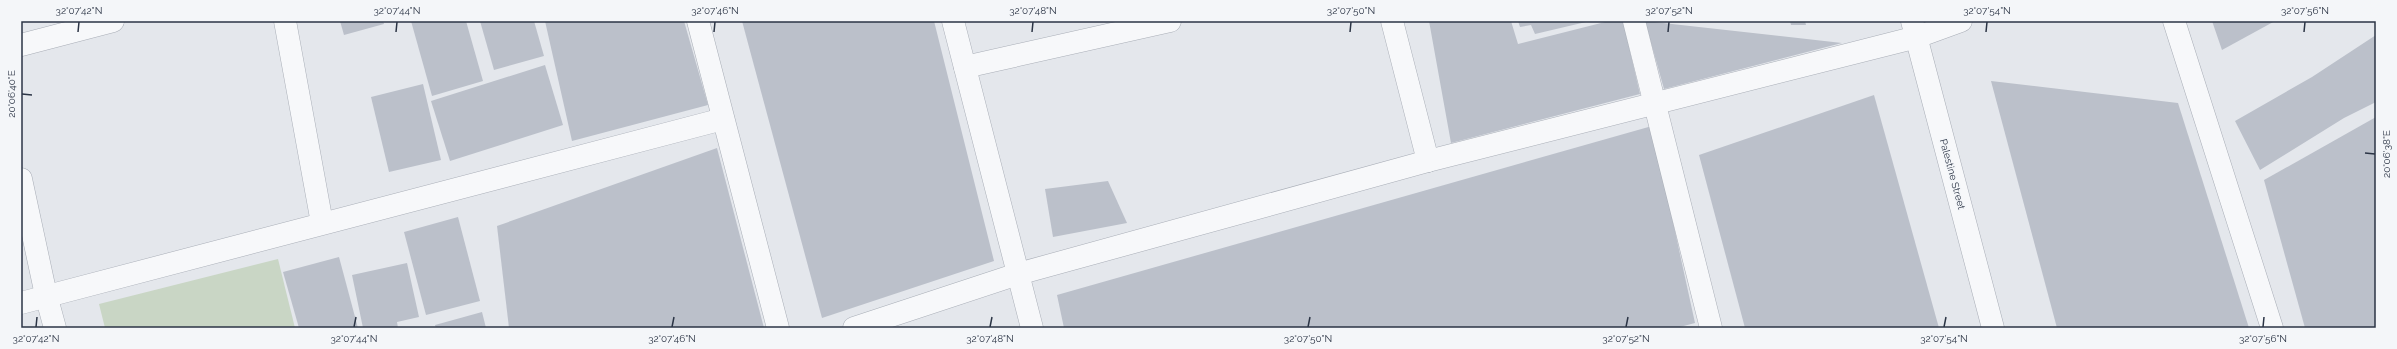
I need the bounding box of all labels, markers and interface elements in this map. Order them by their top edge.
text: 32°07'42"N [56,5,102,16]
text: 32°07'44"N [373,5,421,16]
text: 32°07'46"N [691,5,739,16]
text: 32°07'48"N [1009,5,1057,16]
text: 32°07'50"N [1327,5,1375,16]
text: 32°07'52"N [1645,5,1693,16]
text: 32°07'54"N [1963,5,2011,16]
text: 32°07'56"N [2281,5,2329,16]
text: 20°06'40"E [6,70,17,118]
text: 20°06'38"E [2381,130,2392,178]
street label: Palestine Street [1938,138,1967,211]
text: 32°07'42"N [13,333,59,344]
text: 32°07'44"N [330,333,378,344]
text: 32°07'46"N [648,333,696,344]
text: 32°07'48"N [966,333,1014,344]
text: 32°07'50"N [1284,333,1332,344]
text: 32°07'52"N [1602,333,1650,344]
text: 32°07'54"N [1920,333,1968,344]
text: 32°07'56"N [2239,333,2287,344]

